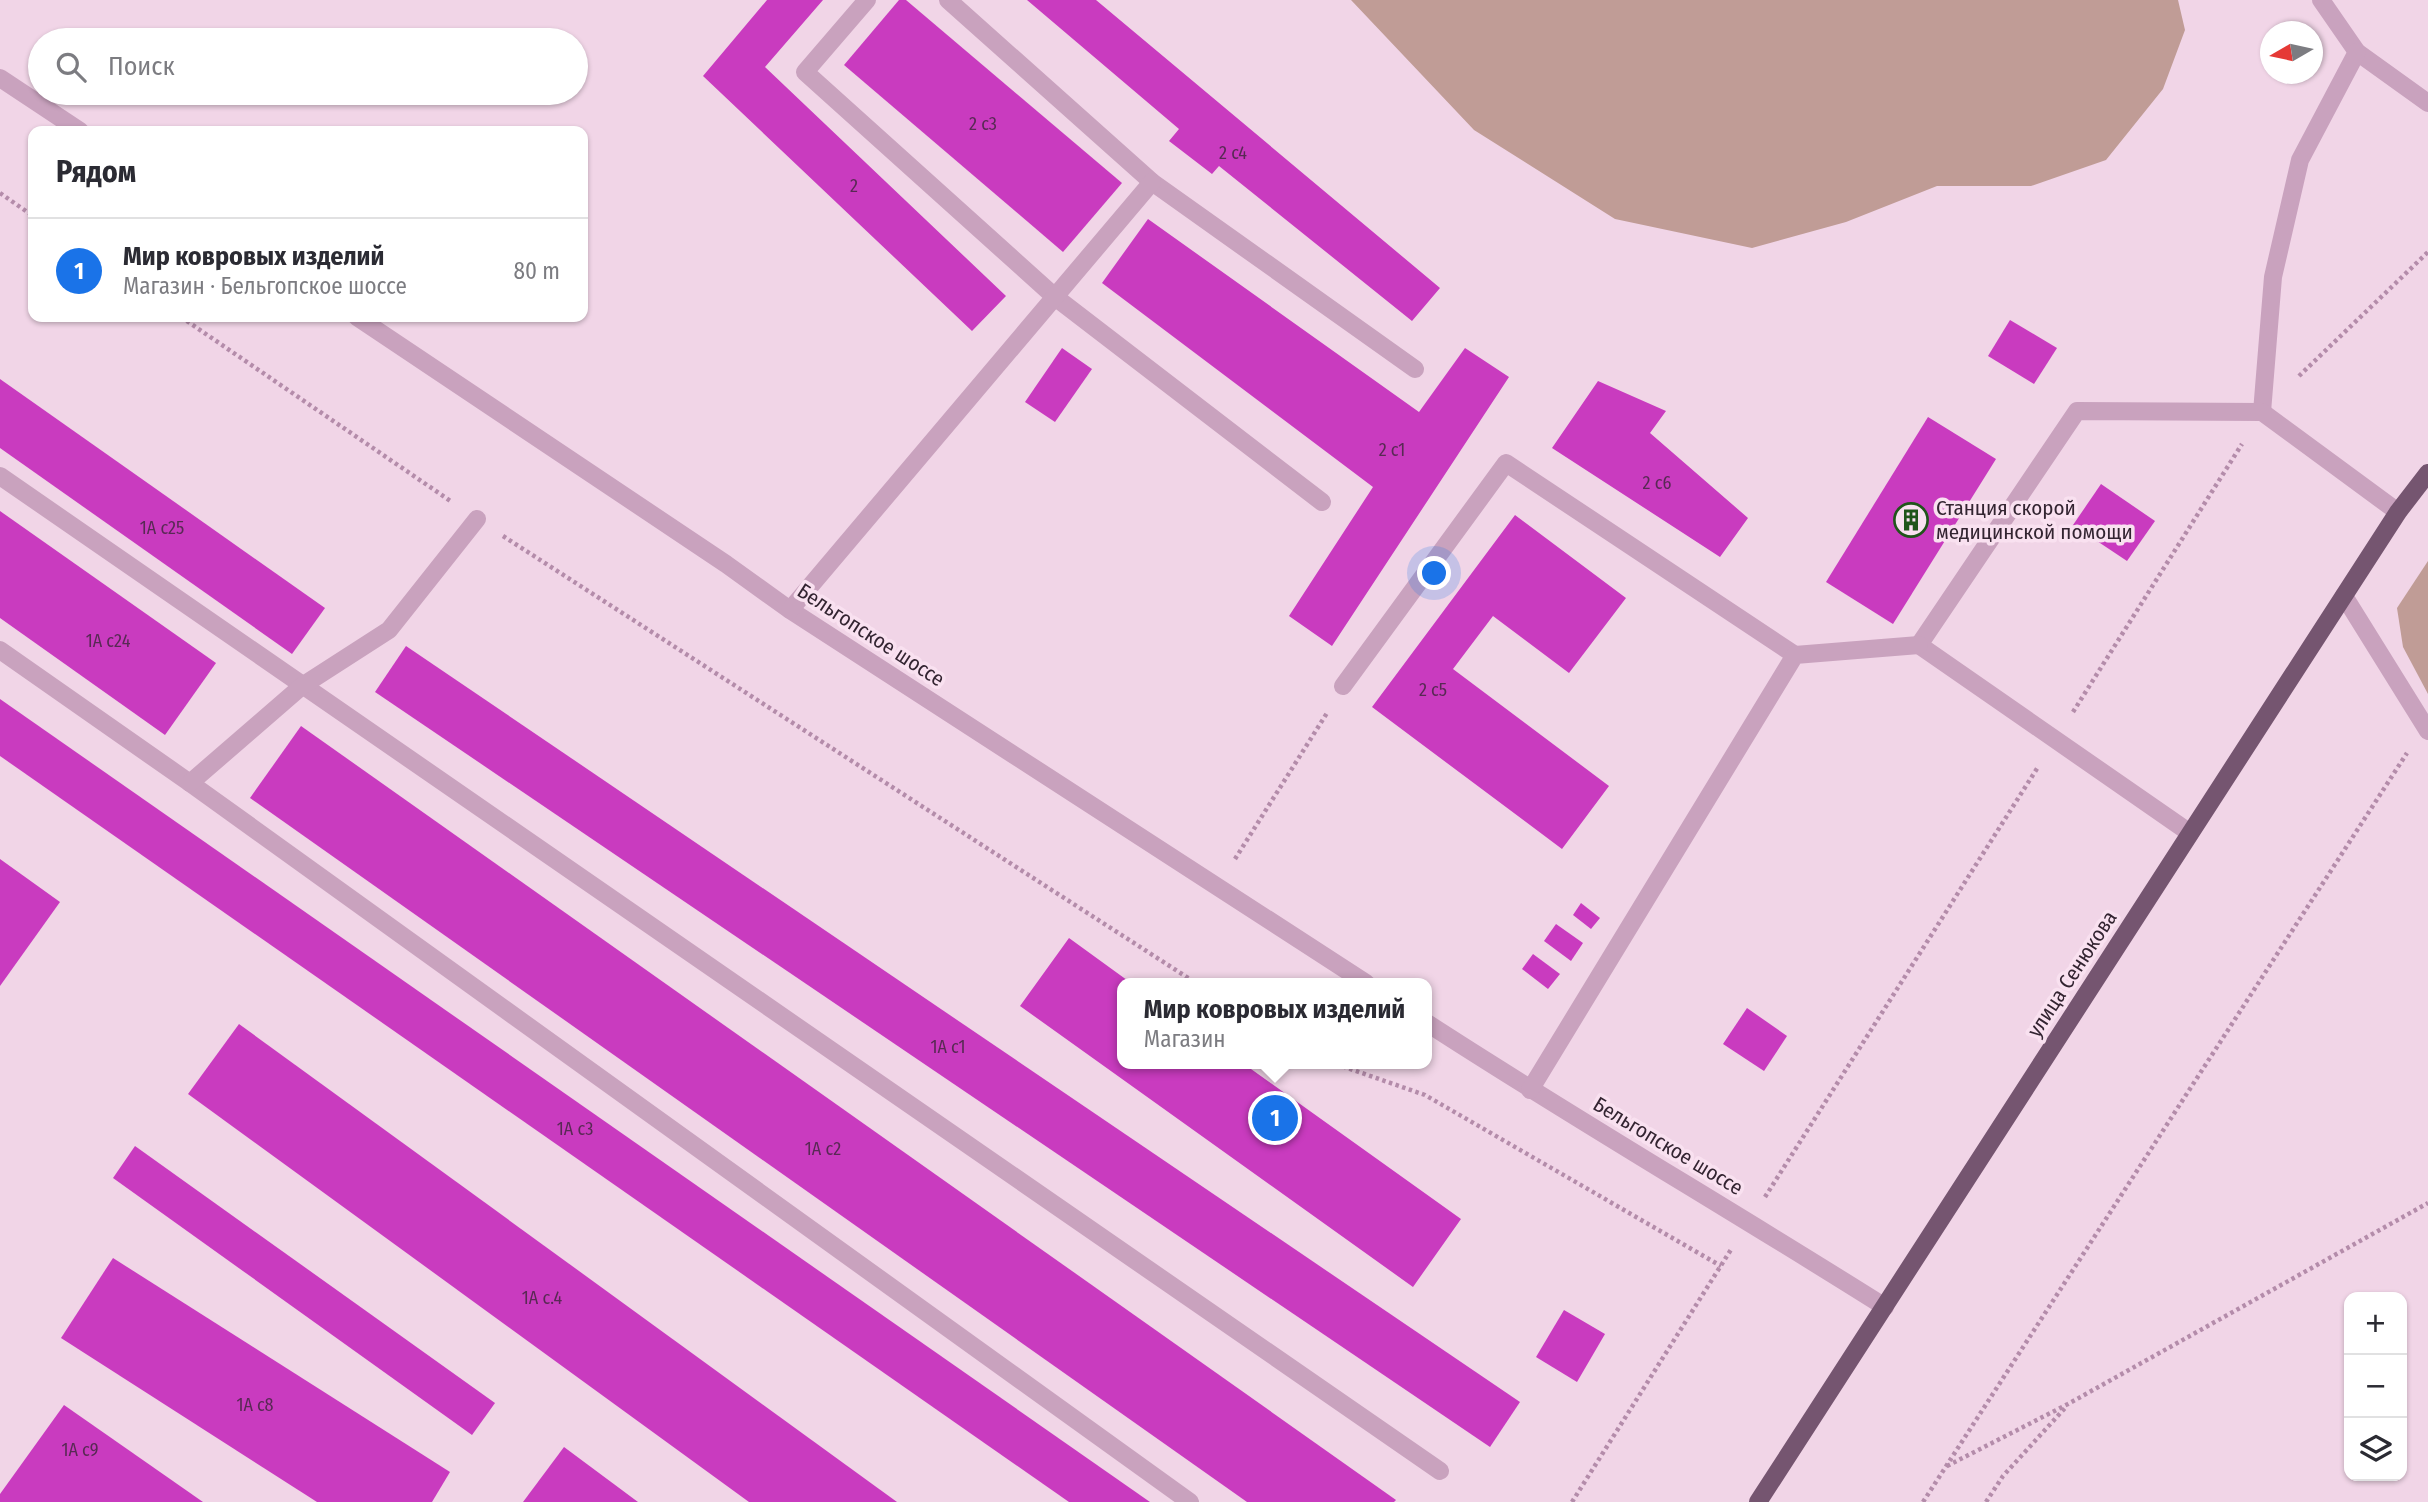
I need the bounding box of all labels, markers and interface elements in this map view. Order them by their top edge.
north arrow [2260,21,2323,84]
search box [28,28,588,105]
icon: search [52,48,90,86]
text: Поиск [108,51,175,82]
house number: 2 с3 [969,113,997,135]
house number: 2 с4 [1219,142,1247,164]
text: Рядом [56,154,136,190]
house number: 2 [850,175,858,197]
text: Мир ковровых изделий [123,241,384,272]
text: 1 [74,257,84,285]
text: 80 m [513,257,560,285]
text: Магазин · Бельгопское шоссе [123,272,407,300]
house number: 2 с1 [1379,439,1405,461]
house number: 2 с6 [1643,472,1671,494]
place label: Станция скорой медицинской помощи [1936,495,2133,545]
building icon: Станция скорой медицинской помощи [1892,501,1930,539]
house number: 1А с25 [140,517,184,539]
your location [1417,556,1451,590]
street label: Бельгопское шоссе [793,578,949,692]
house number: 1А с24 [86,630,131,652]
house number: 2 с5 [1419,679,1447,701]
street label: улица Сенюкова [2021,906,2123,1042]
popup [1117,978,1432,1069]
text: Мир ковровых изделий [1144,994,1405,1025]
text: Магазин [1144,1025,1226,1053]
house number: 1А с1 [930,1036,966,1058]
street label: Бельгопское шоссе [1588,1091,1748,1201]
pin: 1 [1252,1092,1298,1144]
house number: 1А с3 [557,1118,593,1140]
house number: 1А с2 [805,1138,841,1160]
house number: 1А с.4 [522,1287,563,1309]
map controls [2344,1292,2407,1481]
button: + [2344,1292,2407,1355]
button: − [2344,1355,2407,1418]
house number: 1А с8 [236,1394,274,1416]
button: layers [2344,1418,2407,1481]
house number: 1А с9 [61,1439,99,1461]

